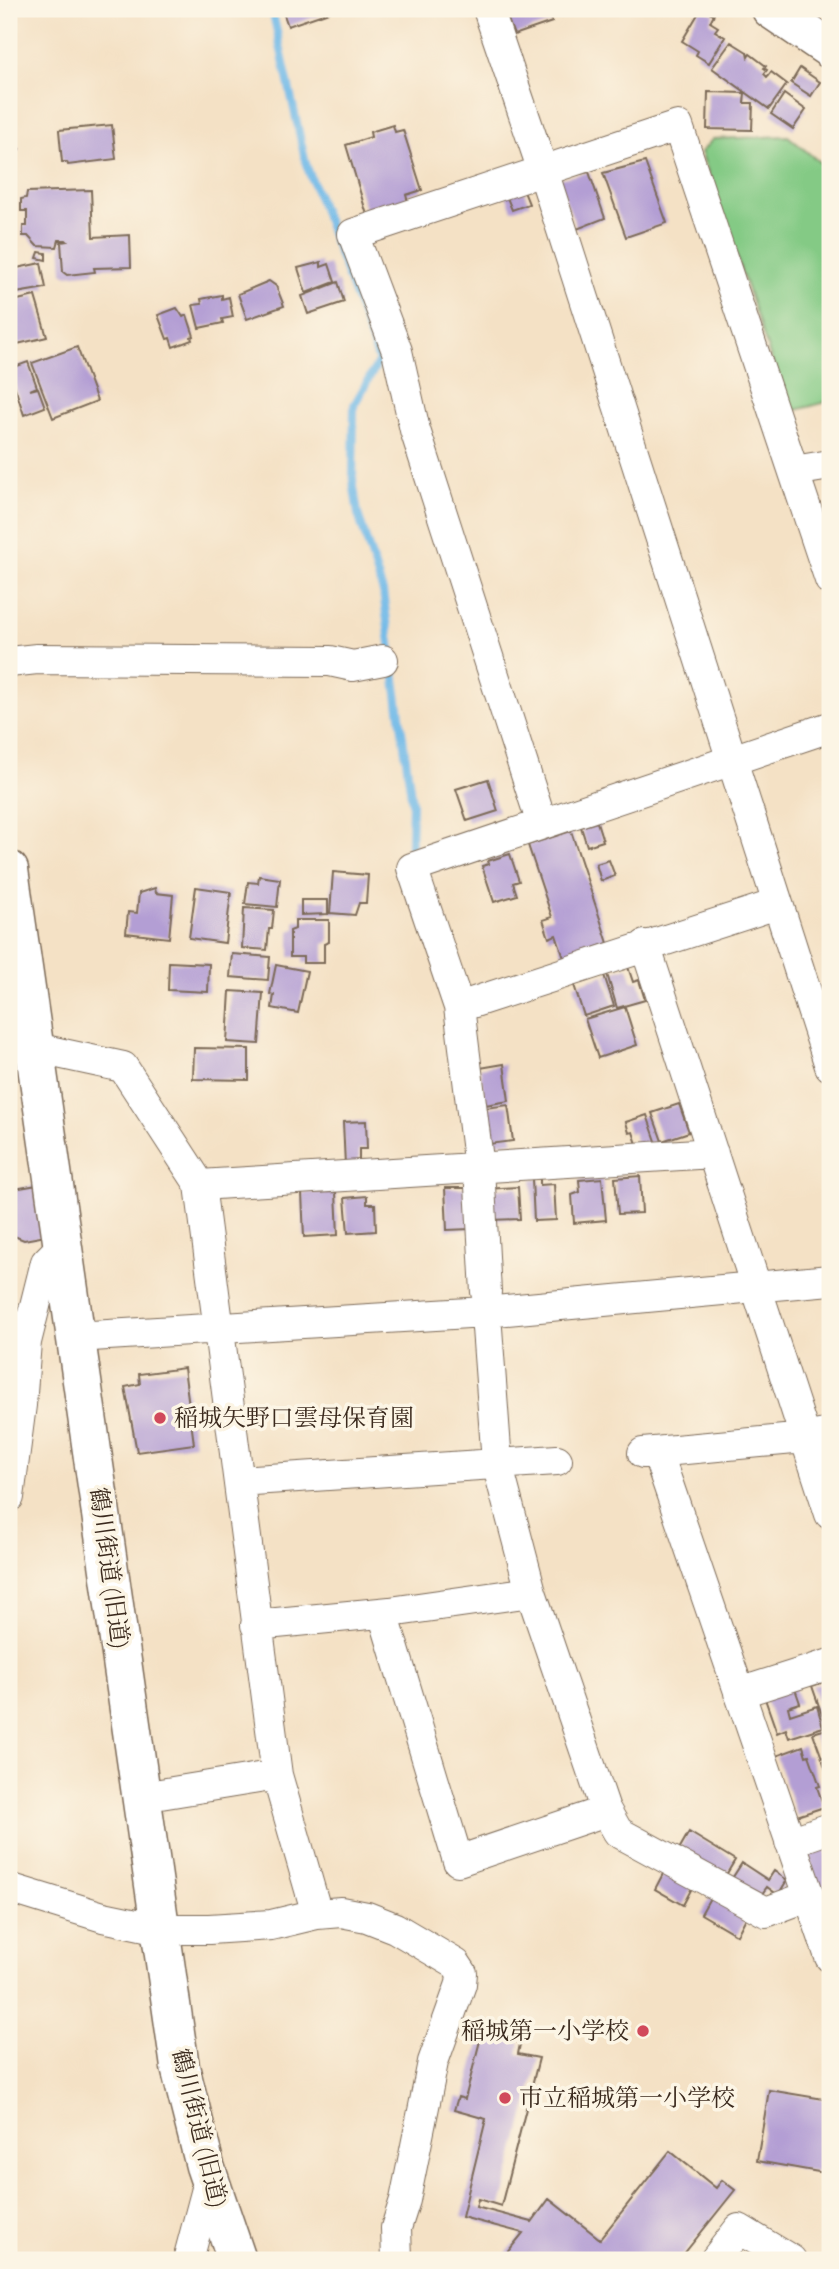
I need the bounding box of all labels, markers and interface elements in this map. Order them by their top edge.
place label: 稲城矢野口雲母保育園 [174,1403,414,1434]
marker: 稲城矢野口雲母保育園 [152,1410,168,1426]
street label: 鶴川街道 (旧道) [82,1486,136,1650]
place label: 稲城第一小学校 [461,2016,629,2047]
marker: 稲城第一小学校 [635,2023,651,2039]
street label: 鶴川街道 (旧道) [164,2046,234,2210]
place label: 市立稲城第一小学校 [519,2083,735,2114]
marker: 市立稲城第一小学校 [497,2090,513,2106]

